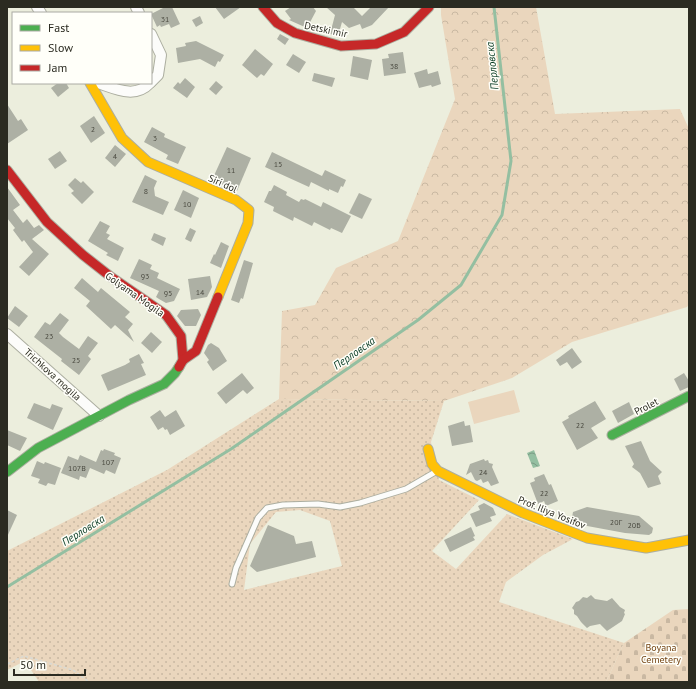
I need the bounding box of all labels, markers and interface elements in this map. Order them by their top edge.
legend [12,12,152,84]
house number: 31 [161,14,169,24]
street label: Detski mir [303,19,349,40]
text: Fast [48,20,69,35]
text: Slow [48,40,73,55]
water label: Перловска [482,41,501,91]
text: Jam [47,60,67,75]
house number: 38 [390,61,398,71]
house number: 2 [91,124,95,134]
house number: 3 [153,133,157,143]
house number: 4 [113,151,118,161]
house number: 15 [274,159,282,169]
house number: 11 [227,165,235,175]
street label: Siri dol [206,171,239,196]
house number: 8 [144,186,148,196]
house number: 10 [183,199,192,209]
street label: Golyama Mogila [103,269,167,320]
house number: 93 [141,271,149,281]
house number: 14 [196,287,205,297]
house number: 95 [164,288,172,298]
house number: 23 [45,331,53,341]
water label: Перловска [330,333,378,373]
street label: Trichkova mogila [21,345,84,403]
house number: 25 [72,355,80,365]
street label: Prolet [632,395,661,418]
house number: 22 [576,420,584,430]
house number: 107 [101,457,115,467]
house number: 107В [68,463,86,473]
house number: 24 [479,467,488,477]
house number: 22 [540,488,548,498]
street label: Prof. Iliya Yosifov [516,493,588,532]
water label: Перловска [59,511,108,549]
house number: 20Г [610,517,623,527]
house number: 20Б [627,520,641,530]
park label: Boyana Cemetery [641,641,681,666]
scale bar [14,651,85,677]
text: 50 m [20,657,46,672]

